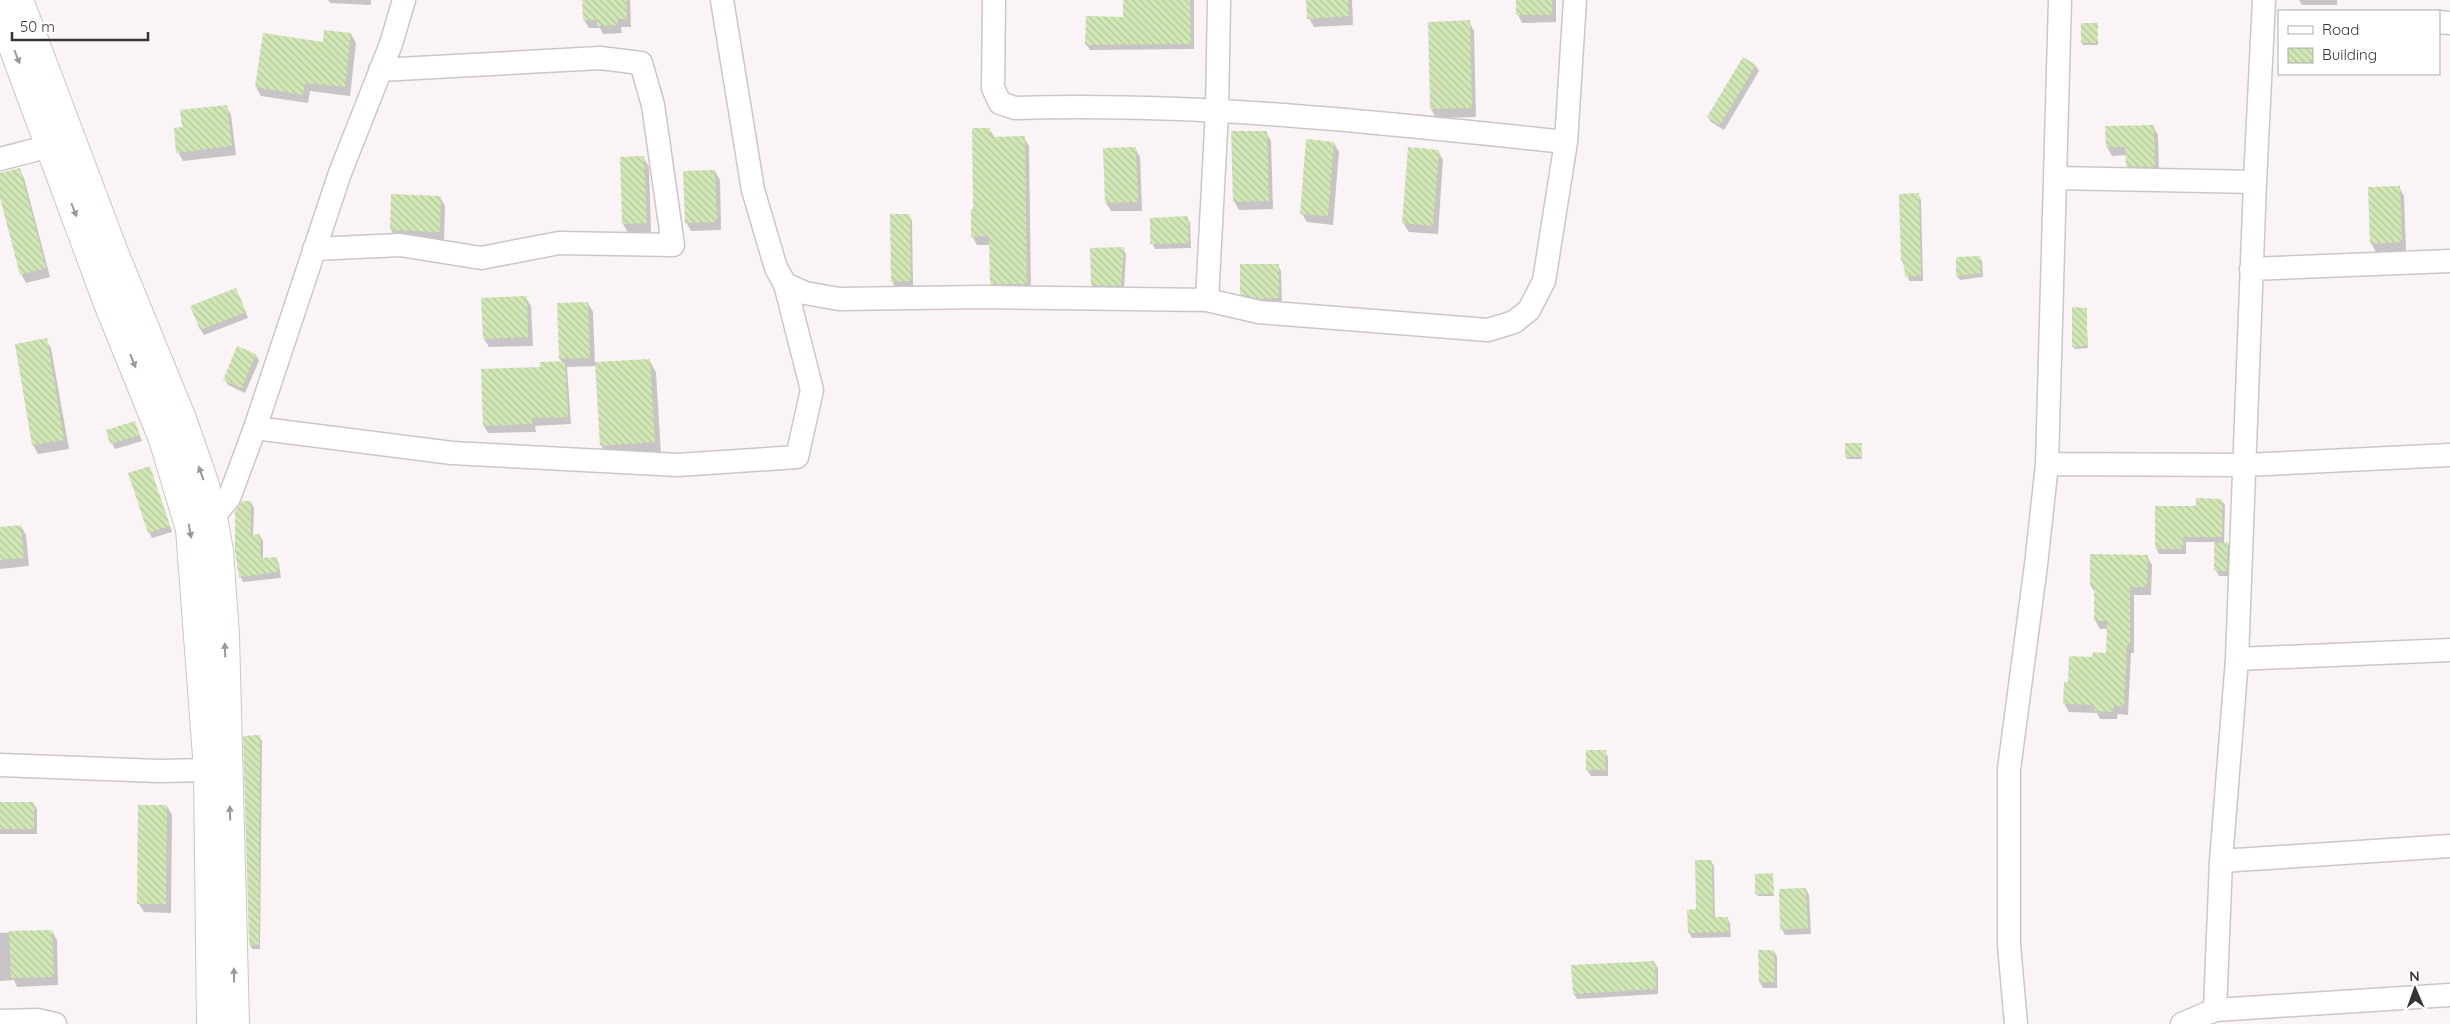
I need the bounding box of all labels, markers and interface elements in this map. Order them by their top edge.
scale bar [12,10,149,42]
legend [2278,10,2440,75]
text: 50 m [20,17,55,36]
text: Road [2322,20,2359,39]
text: Building [2322,45,2377,64]
one-way arrow [14,50,22,65]
one-way arrow [70,203,78,218]
one-way arrow [129,354,137,368]
one-way arrow [197,465,205,480]
one-way arrow [186,524,194,540]
one-way arrow [221,642,229,658]
one-way arrow [225,805,233,821]
north arrow [2390,964,2440,1014]
one-way arrow [230,967,238,983]
text: N [2409,967,2420,985]

